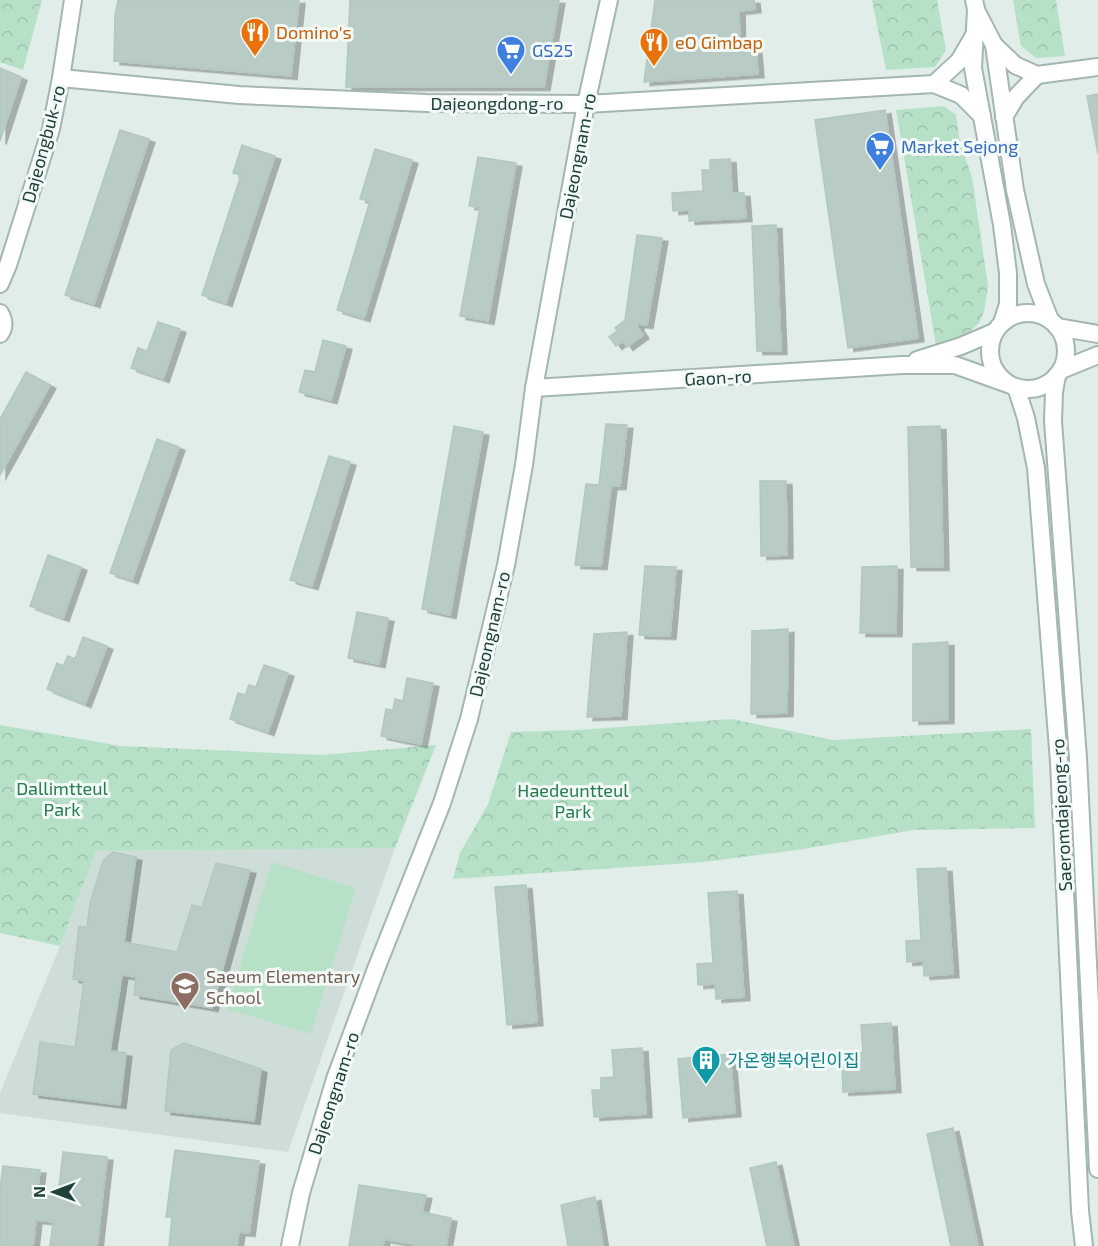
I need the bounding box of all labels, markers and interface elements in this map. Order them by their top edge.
restaurant icon: Domino's [239,16,271,58]
place label: Domino's [276,21,352,43]
restaurant icon: eO Gimbap [638,26,670,68]
place label: eO Gimbap [675,31,763,53]
supermarket icon: GS25 [495,34,527,76]
place label: GS25 [532,39,573,61]
street label: Dajeongbuk-ro [17,83,69,205]
street label: Dajeongnam-ro [554,91,600,221]
street label: Dajeongdong-ro [431,92,563,114]
supermarket icon: Market Sejong [864,130,896,172]
place label: Market Sejong [901,135,1018,157]
street label: Gaon-ro [684,364,752,390]
street label: Dajeongnam-ro [464,569,514,699]
street label: Saeromdajeong-ro [1046,738,1076,892]
park label: Dallimtteul Park [16,777,109,820]
park label: Haedeuntteul Park [517,779,629,822]
place label: Saeum Elementary School [206,965,361,1008]
school or university icon: Saeum Elementary School [169,970,201,1012]
street label: Dajeongnam-ro [303,1029,363,1157]
building icon: 가온행복어린이집 [690,1044,722,1086]
place label: 가온행복어린이집 [727,1049,859,1071]
north arrow [24,1162,84,1222]
text: N [29,1186,48,1198]

